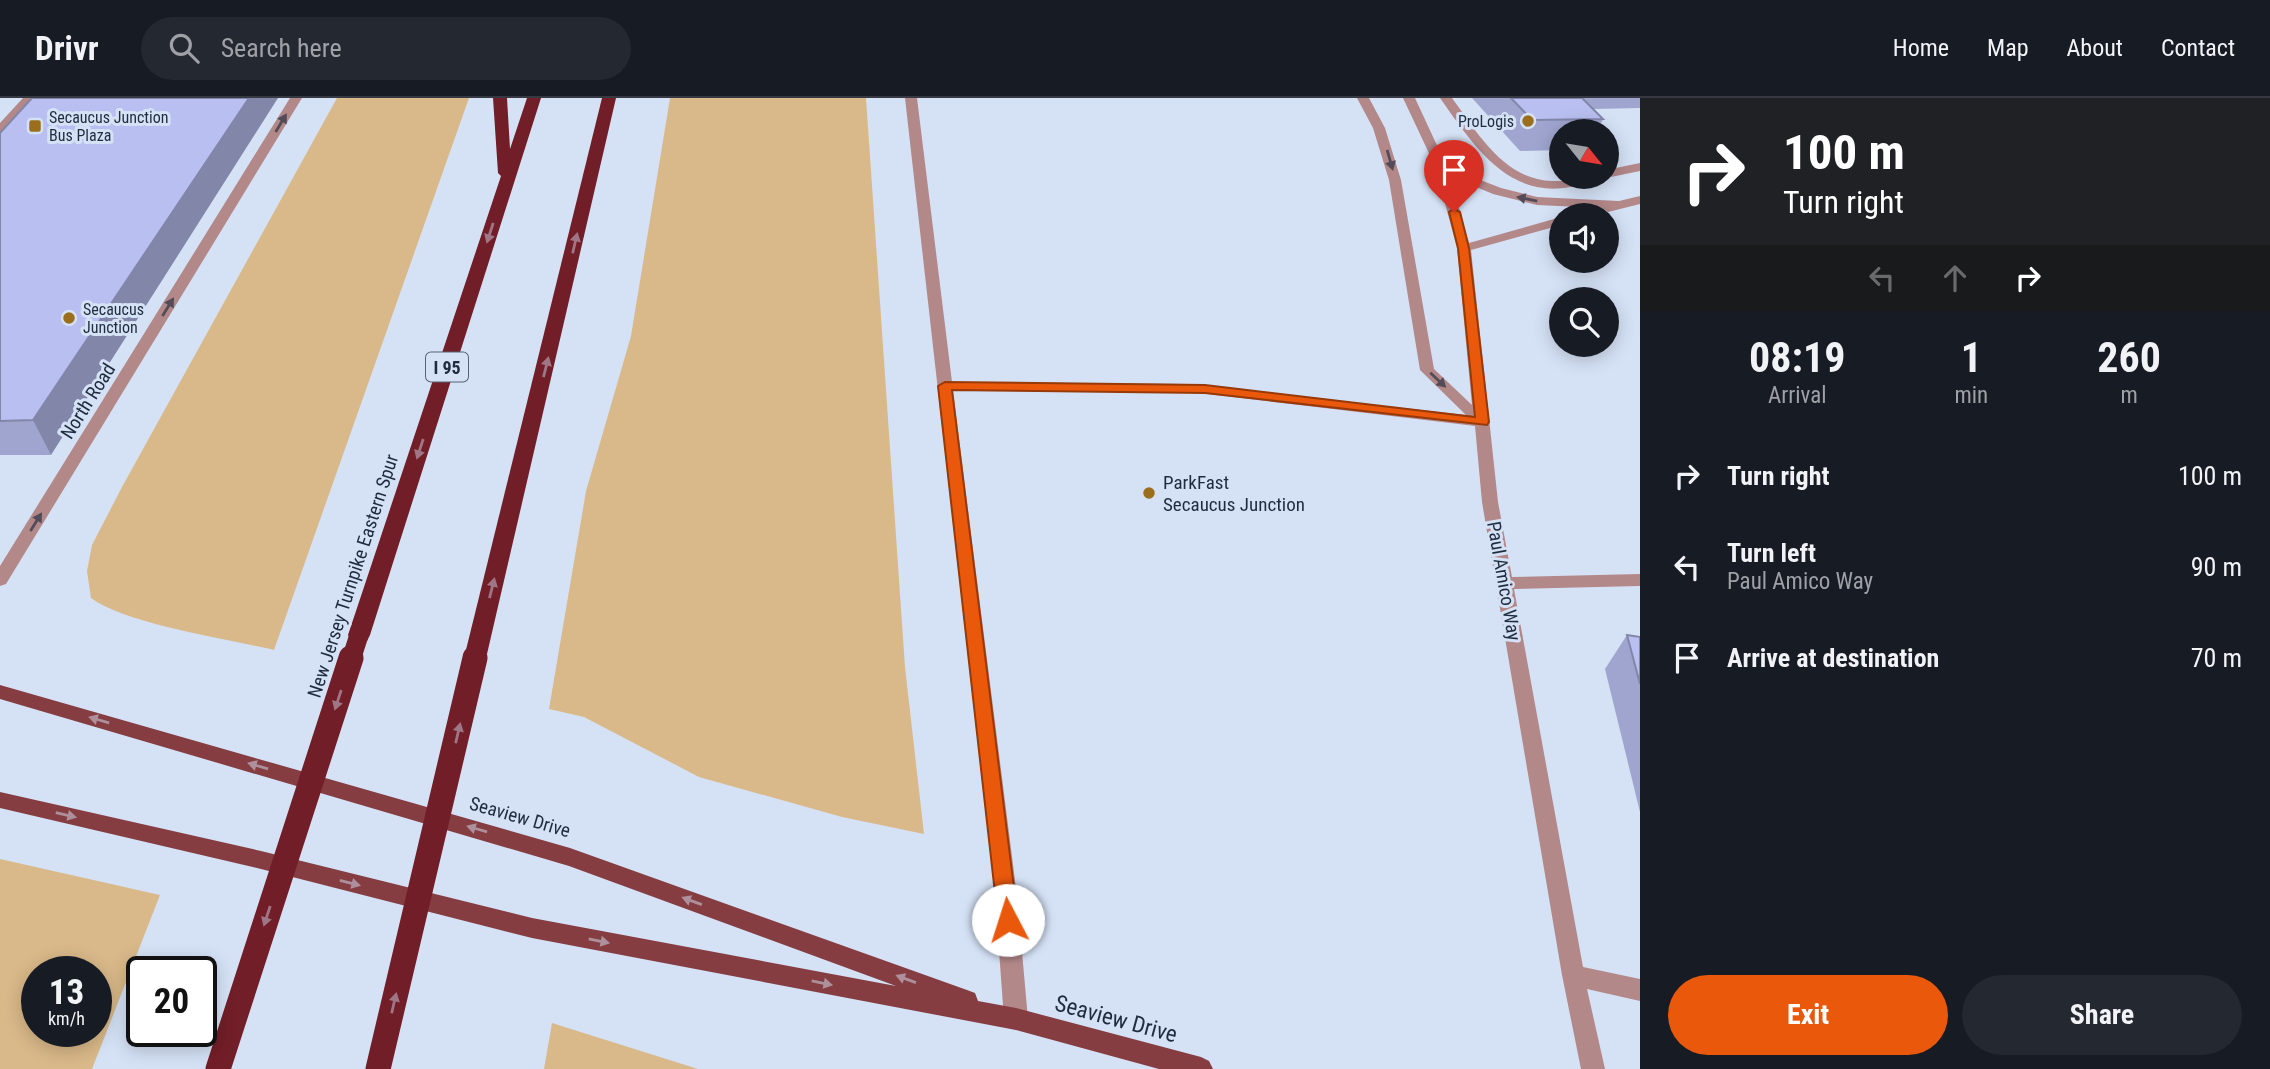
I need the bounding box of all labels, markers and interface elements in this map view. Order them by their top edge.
search box [141,17,631,80]
text: Drivr [35,29,99,68]
icon: search [165,29,203,67]
text: Search here [221,33,342,63]
text: Home [1893,34,1949,62]
text: Map [1987,34,2029,62]
text: About [2067,34,2123,62]
text: Contact [2161,34,2235,62]
place label: Secaucus Junction Bus Plaza [49,108,168,145]
place label: ProLogis [1458,112,1514,131]
marker: ProLogis [1520,113,1536,129]
one-way arrow [275,114,287,133]
marker: Secaucus Junction Bus Plaza [27,118,43,134]
north arrow [1549,119,1619,189]
map controls [1549,119,1619,357]
text: 100 m [1783,124,1905,181]
icon: right [1668,126,1759,217]
pin [1424,140,1484,212]
one-way arrow [1385,150,1396,172]
icon: arrive [1435,151,1473,189]
text: Turn right [1783,183,1904,221]
one-way arrow [1516,193,1538,204]
button: sound [1549,203,1619,273]
one-way arrow [484,223,495,244]
one-way arrow [570,232,581,254]
icon: left [1863,259,1901,297]
icon: ahead [1936,259,1974,297]
icon: right [2009,259,2047,297]
button: search [1549,287,1619,357]
one-way arrow [161,298,174,317]
place label: Secaucus Junction [83,300,144,337]
marker: Secaucus Junction [61,310,77,326]
text: 08:19 [1749,333,1845,382]
text: 1 [1961,333,1982,382]
text: 260 [2097,333,2161,382]
road number: I 95 [426,353,468,382]
one-way arrow [541,356,552,378]
street label: North Road [56,359,120,443]
one-way arrow [1429,372,1447,388]
text: Arrival [1768,382,1826,409]
text: min [1954,382,1988,409]
text: m [2120,382,2138,409]
one-way arrow [414,439,425,460]
street label: New Jersey Turnpike Eastern Spur [303,451,403,701]
icon: right [1668,457,1706,495]
text: Turn right [1727,461,1829,491]
text: 100 m [2178,461,2242,491]
place label: ParkFast Secaucus Junction [1163,471,1305,516]
marker: ParkFast Secaucus Junction [1141,485,1157,501]
one-way arrow [29,513,42,532]
street label: Paul Amico Way [1482,520,1526,643]
text: Turn left [1727,538,1816,568]
icon: left [1668,548,1706,586]
text: 90 m [2191,552,2242,582]
text: Paul Amico Way [1727,568,1873,595]
one-way arrow [487,577,498,599]
icon: arrive [1668,639,1706,677]
text: Arrive at destination [1727,643,1939,673]
text: 70 m [2191,643,2242,673]
one-way arrow [332,690,343,711]
one-way arrow [88,714,110,725]
one-way arrow [453,722,464,744]
one-way arrow [247,760,268,770]
street label: Seaview Drive [467,792,573,842]
one-way arrow [56,810,78,821]
one-way arrow [466,824,487,834]
one-way arrow [340,878,362,889]
position arrow [971,883,1045,957]
one-way arrow [682,895,703,906]
one-way arrow [262,906,272,927]
one-way arrow [588,936,610,947]
speed limit sign: 20 [126,956,217,1047]
text: 13 [49,972,84,1013]
one-way arrow [896,973,917,984]
button: Exit [1668,975,1948,1055]
button: Share [1962,975,2242,1055]
one-way arrow [811,977,833,988]
street label: Seaview Drive [1052,990,1180,1048]
one-way arrow [389,991,400,1013]
text: km/h [48,1008,85,1029]

